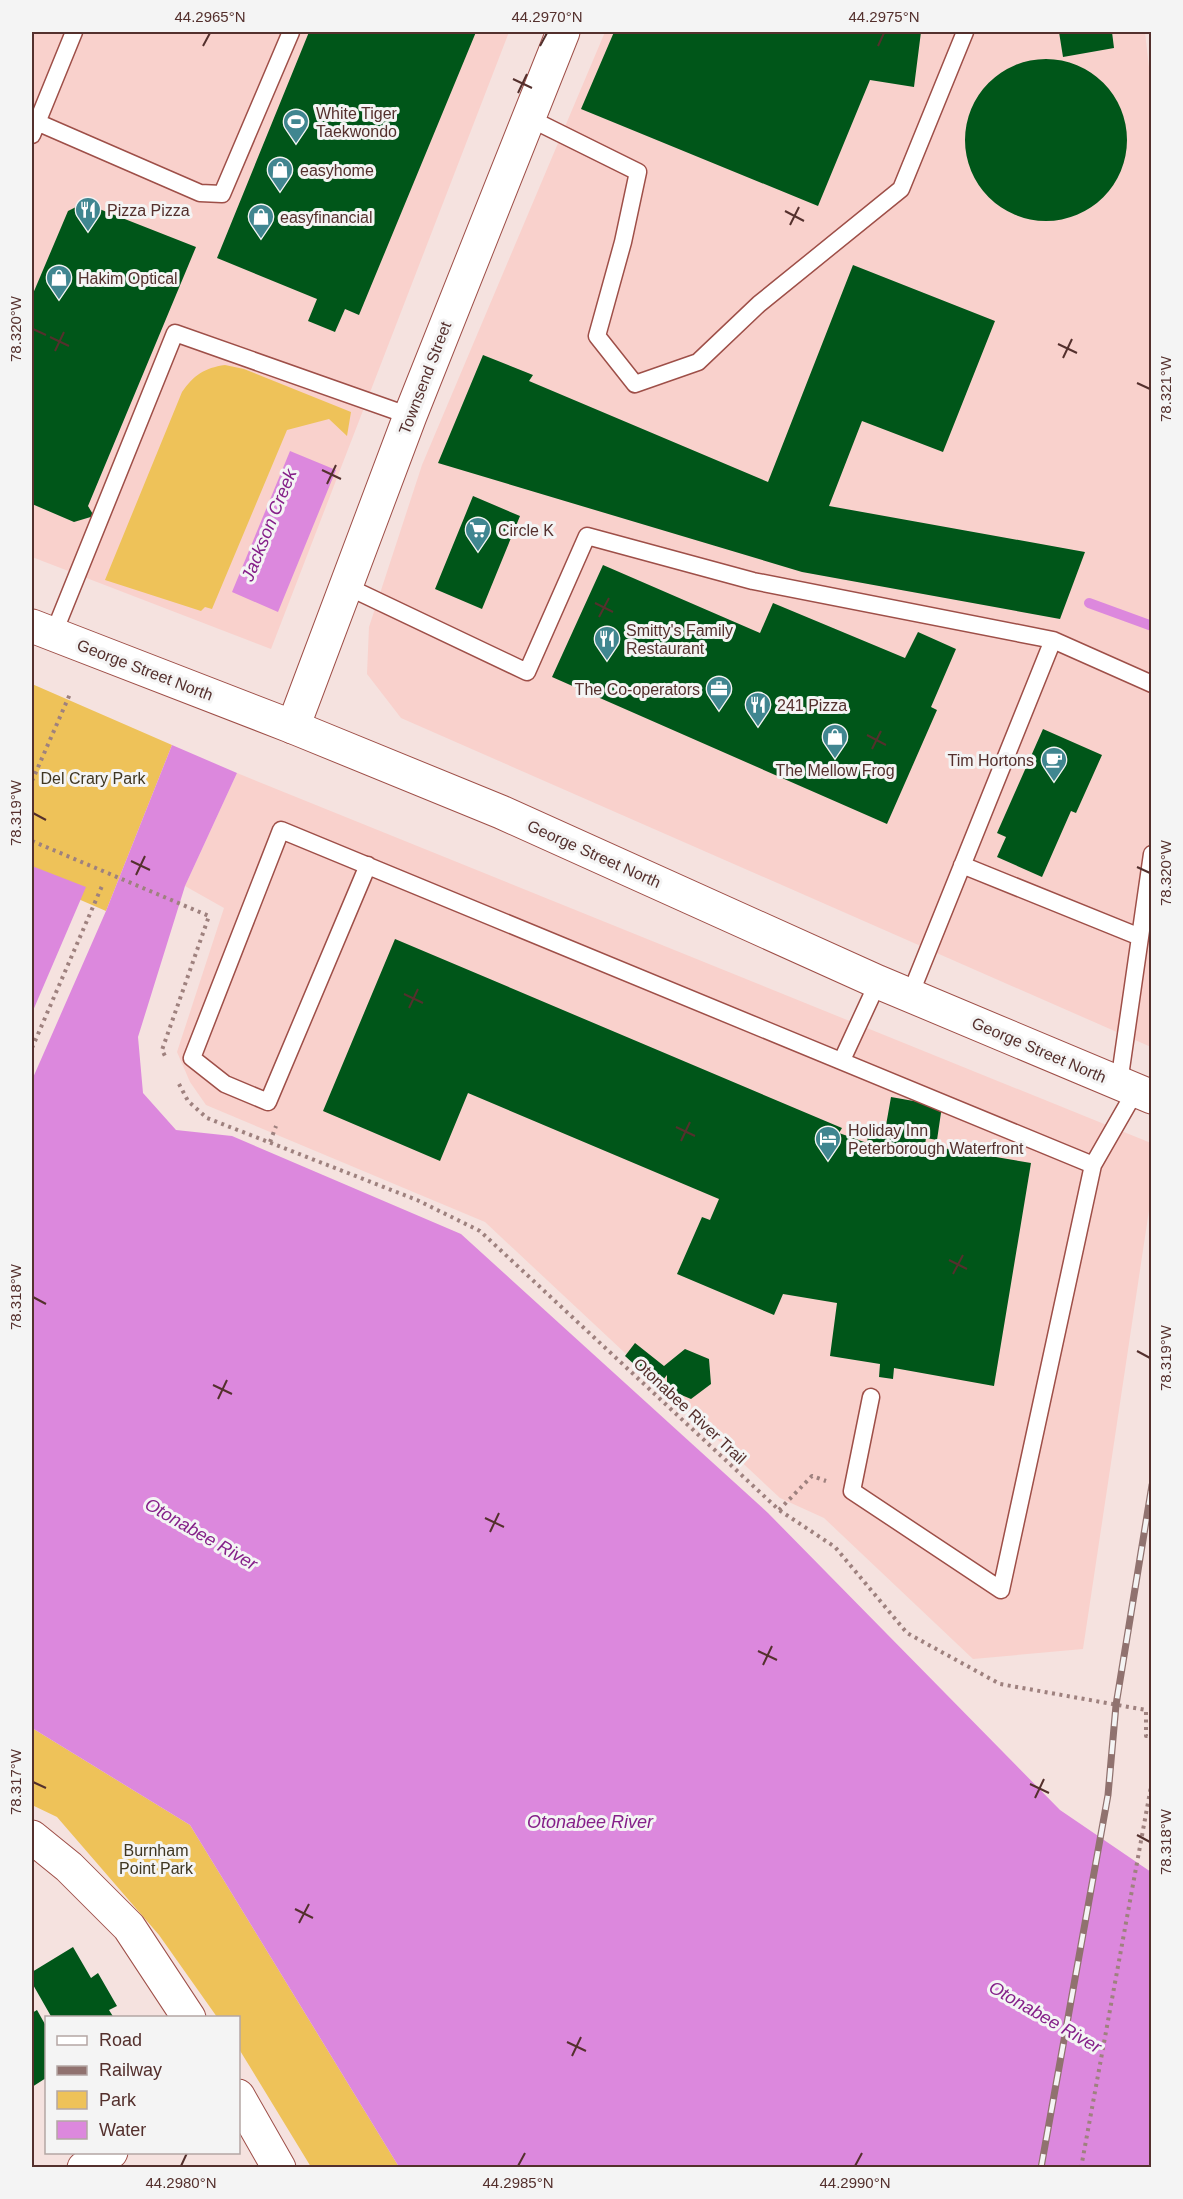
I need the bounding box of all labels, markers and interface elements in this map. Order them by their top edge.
text: 44.2965°N [174,8,246,25]
text: 44.2970°N [511,8,583,25]
text: 44.2975°N [848,8,920,25]
place label: White Tiger Taekwondo [316,105,398,140]
sports icon: White Tiger Taekwondo [281,107,311,145]
shop icon: easyhome [265,155,295,193]
place label: easyhome [300,162,374,179]
restaurant icon: Pizza Pizza [73,195,103,233]
place label: Pizza Pizza [107,202,190,219]
shop icon: easyfinancial [246,202,276,240]
place label: easyfinancial [280,209,373,226]
shop icon: Hakim Optical [44,263,74,301]
place label: Hakim Optical [78,270,178,287]
text: 78.320°W [7,295,24,362]
street label: Townsend Street [396,319,454,437]
text: 78.321°W [1157,355,1174,422]
water label: Jackson Creek [237,465,301,585]
supermarket icon: Circle K [463,515,493,553]
place label: Circle K [498,522,554,539]
place label: Smitty's Family Restaurant [626,622,733,657]
restaurant icon: Smitty's Family Restaurant [592,624,622,662]
street label: George Street North [75,636,215,704]
office icon: The Co-operators [704,674,734,712]
place label: The Co-operators [575,681,700,698]
restaurant icon: 241 Pizza [743,690,773,728]
place label: 241 Pizza [777,697,847,714]
shop icon: The Mellow Frog [820,722,850,760]
cafe icon: Tim Hortons [1039,745,1069,783]
place label: Tim Hortons [947,752,1034,769]
place label: The Mellow Frog [775,762,895,779]
park label: Del Crary Park [41,770,146,787]
text: 78.319°W [7,779,24,846]
street label: George Street North [525,817,663,891]
text: 78.320°W [1157,839,1174,906]
street label: George Street North [969,1014,1109,1086]
place label: Holiday Inn Peterborough Waterfront [848,1122,1024,1157]
hotel icon: Holiday Inn Peterborough Waterfront [813,1124,843,1162]
text: 78.318°W [7,1263,24,1330]
text: 78.319°W [1157,1324,1174,1391]
street label: Otonabee River Trail [631,1355,749,1467]
water label: Otonabee River [141,1494,261,1575]
text: 78.317°W [7,1748,24,1815]
text: 78.318°W [1157,1808,1174,1875]
water label: Otonabee River [527,1812,654,1832]
park label: Burnham Point Park [119,1842,194,1877]
water label: Otonabee River [985,1977,1105,2058]
legend [45,2016,240,2154]
text: Road [99,2030,142,2050]
text: Railway [99,2060,162,2080]
text: Park [99,2090,137,2110]
text: Water [99,2120,146,2140]
text: 44.2980°N [145,2174,217,2191]
text: 44.2985°N [482,2174,554,2191]
text: 44.2990°N [819,2174,891,2191]

